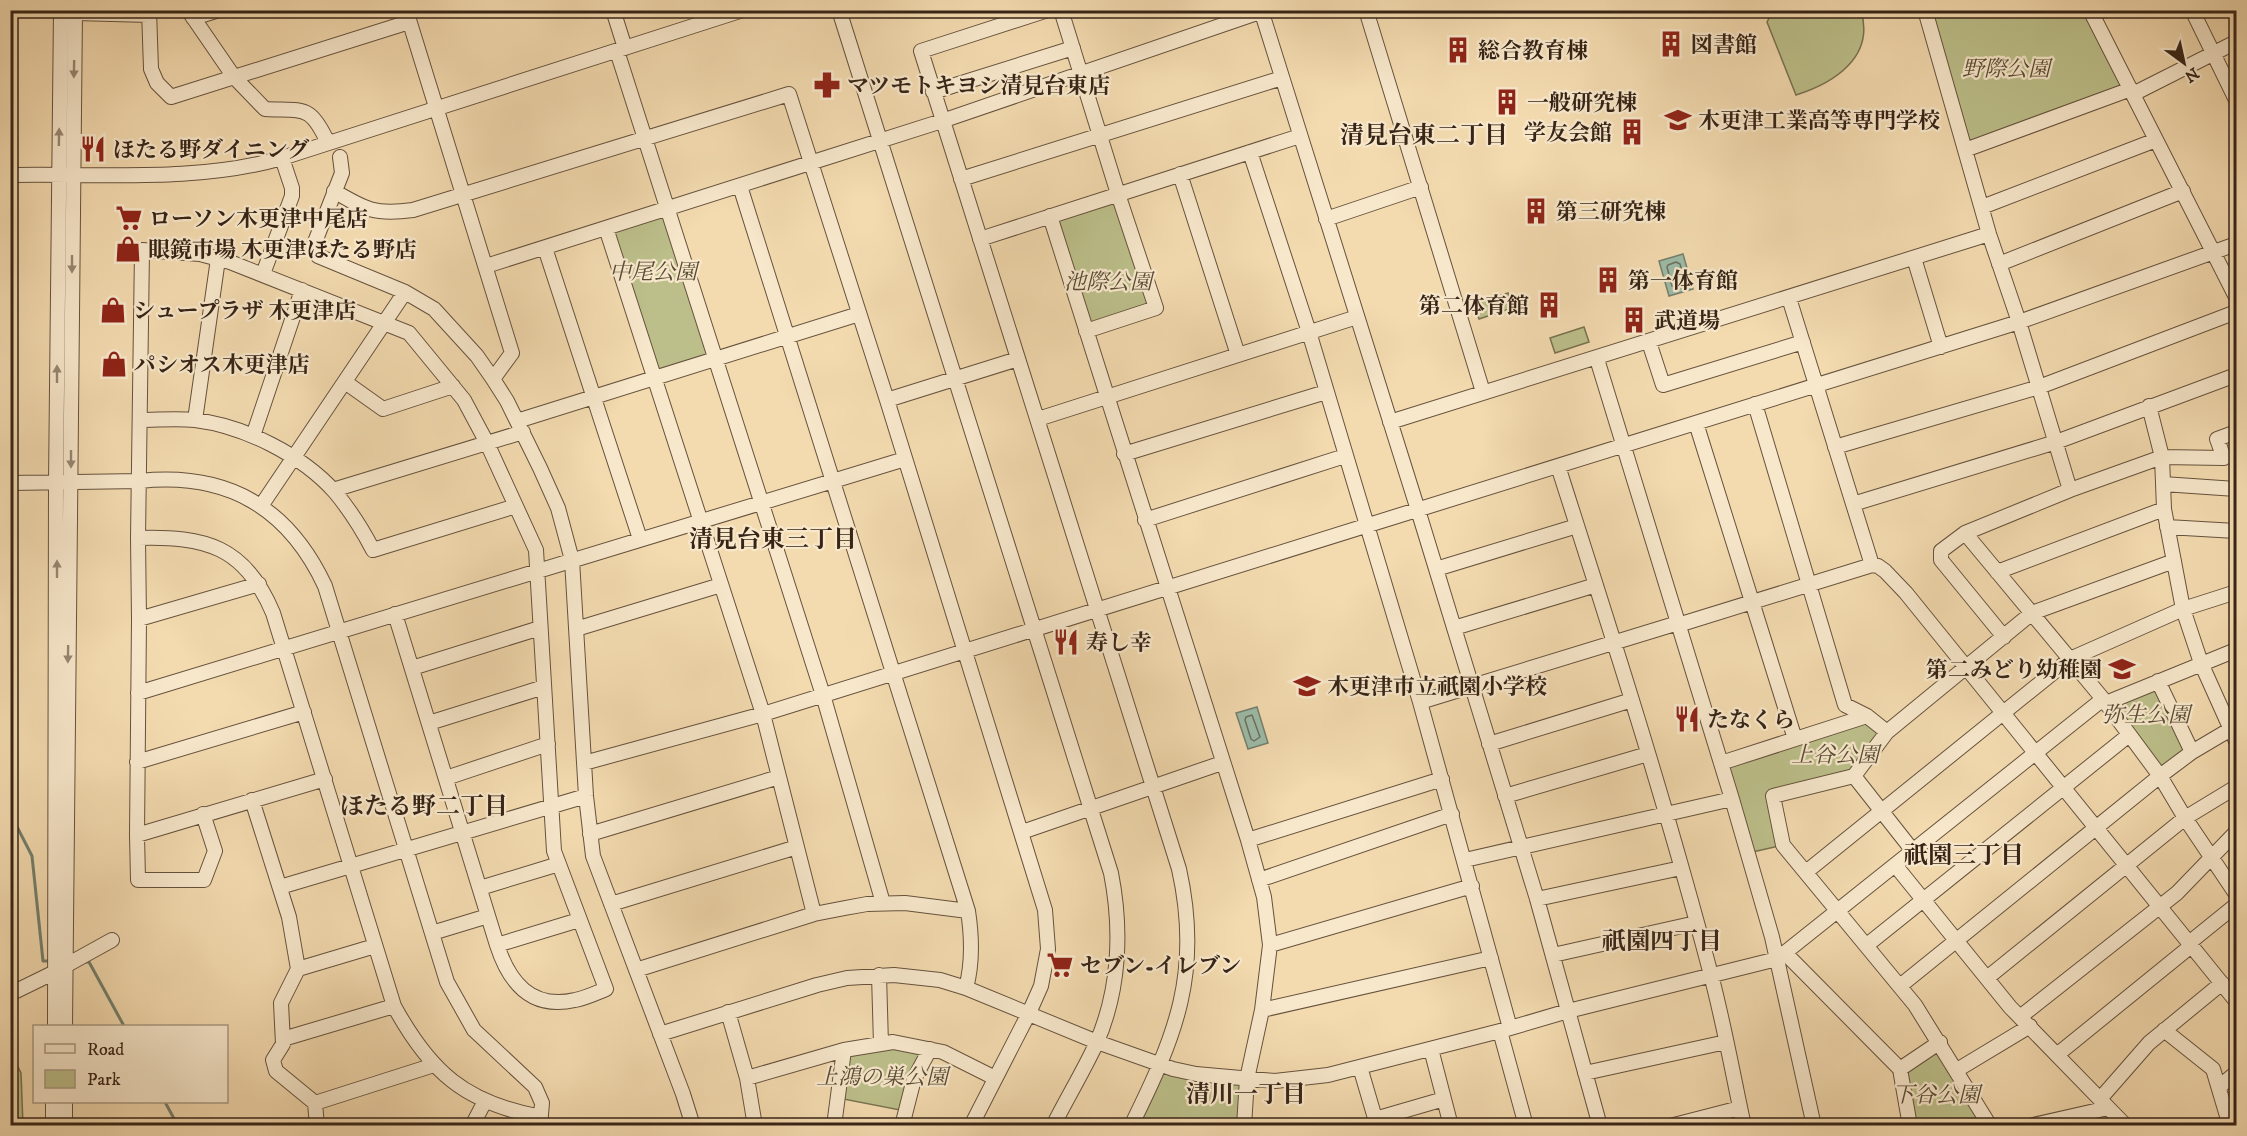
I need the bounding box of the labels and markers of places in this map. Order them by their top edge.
building icon: 図書館 [1656,29,1686,59]
place label: 図書館 [1691,32,1757,59]
building icon: 総合教育棟 [1443,35,1473,65]
place label: 総合教育棟 [1478,38,1588,65]
pharmacy icon: マツモトキヨシ清見台東店 [812,70,842,100]
place label: マツモトキヨシ清見台東店 [847,73,1110,100]
building icon: 一般研究棟 [1492,87,1522,117]
place label: 一般研究棟 [1527,90,1637,117]
school or university icon: 木更津工業高等専門学校 [1663,105,1693,135]
place label: 木更津工業高等専門学校 [1698,108,1940,135]
building icon: 学友会館 [1617,117,1647,147]
place label: 学友会館 [1524,120,1612,147]
restaurant icon: ほたる野ダイニング [78,134,108,164]
place label: ほたる野ダイニング [113,137,309,164]
building icon: 第三研究棟 [1521,196,1551,226]
place label: 第三研究棟 [1556,199,1666,226]
supermarket icon: ローソン木更津中尾店 [114,203,144,233]
place label: ローソン木更津中尾店 [149,206,368,233]
shop icon: 眼鏡市場 木更津ほたる野店 [113,234,143,264]
place label: 眼鏡市場 木更津ほたる野店 [148,237,417,264]
building icon: 第一体育館 [1593,265,1623,295]
place label: 第一体育館 [1628,268,1738,295]
building icon: 第二体育館 [1534,290,1564,320]
place label: 第二体育館 [1419,293,1529,320]
shop icon: シュープラザ 木更津店 [98,295,128,325]
place label: シュープラザ 木更津店 [133,298,356,325]
building icon: 武道場 [1619,305,1649,335]
place label: 武道場 [1654,308,1720,335]
shop icon: パシオス木更津店 [99,349,129,379]
place label: パシオス木更津店 [134,352,310,379]
restaurant icon: 寿し幸 [1051,627,1081,657]
place label: 寿し幸 [1086,630,1152,657]
school or university icon: 第二みどり幼稚園 [2107,654,2137,684]
place label: 第二みどり幼稚園 [1926,657,2102,684]
school or university icon: 木更津市立祇園小学校 [1292,671,1322,701]
place label: 木更津市立祇園小学校 [1327,674,1547,701]
restaurant icon: たなくら [1672,704,1702,734]
place label: たなくら [1707,707,1795,734]
supermarket icon: セブン-イレブン [1045,950,1075,980]
place label: セブン-イレブン [1080,953,1241,980]

